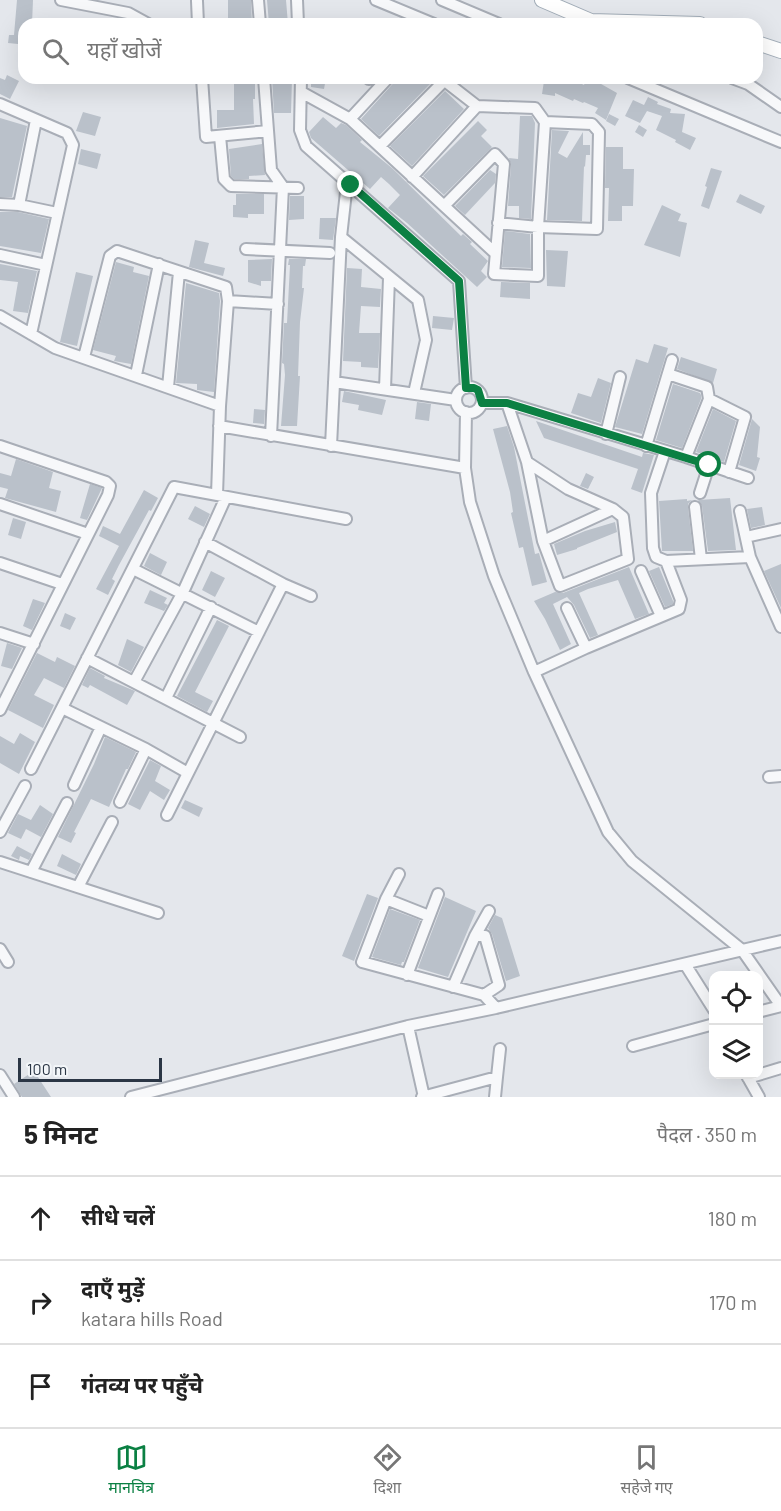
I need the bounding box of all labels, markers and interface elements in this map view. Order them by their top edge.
search box [18,18,763,84]
icon: search [39,35,72,68]
text: यहाँ खोजें [87,36,162,62]
route end [337,171,363,197]
route start [695,451,721,477]
map controls [709,971,763,1079]
button: locate [709,971,763,1025]
button: layers [709,1025,763,1079]
scale bar [18,1055,162,1082]
text: 100 m [27,1059,67,1078]
text: 5 मिनट [24,1118,98,1149]
text: पैदल · 350 m [657,1122,757,1146]
icon: ahead [24,1202,57,1235]
text: सीधे चलें [81,1203,155,1229]
text: 180 m [708,1206,757,1230]
text: दाएँ मुड़ें [81,1275,144,1301]
icon: right [24,1286,57,1319]
text: 170 m [709,1290,757,1314]
text: katara hills Road [81,1306,223,1330]
icon: arrive [24,1370,57,1403]
text: गंतव्य पर पहुँचे [81,1371,203,1397]
tab: मानचित्र [108,1441,154,1500]
tab: दिशा [371,1441,404,1500]
tab: सहेजे गए [620,1441,673,1500]

